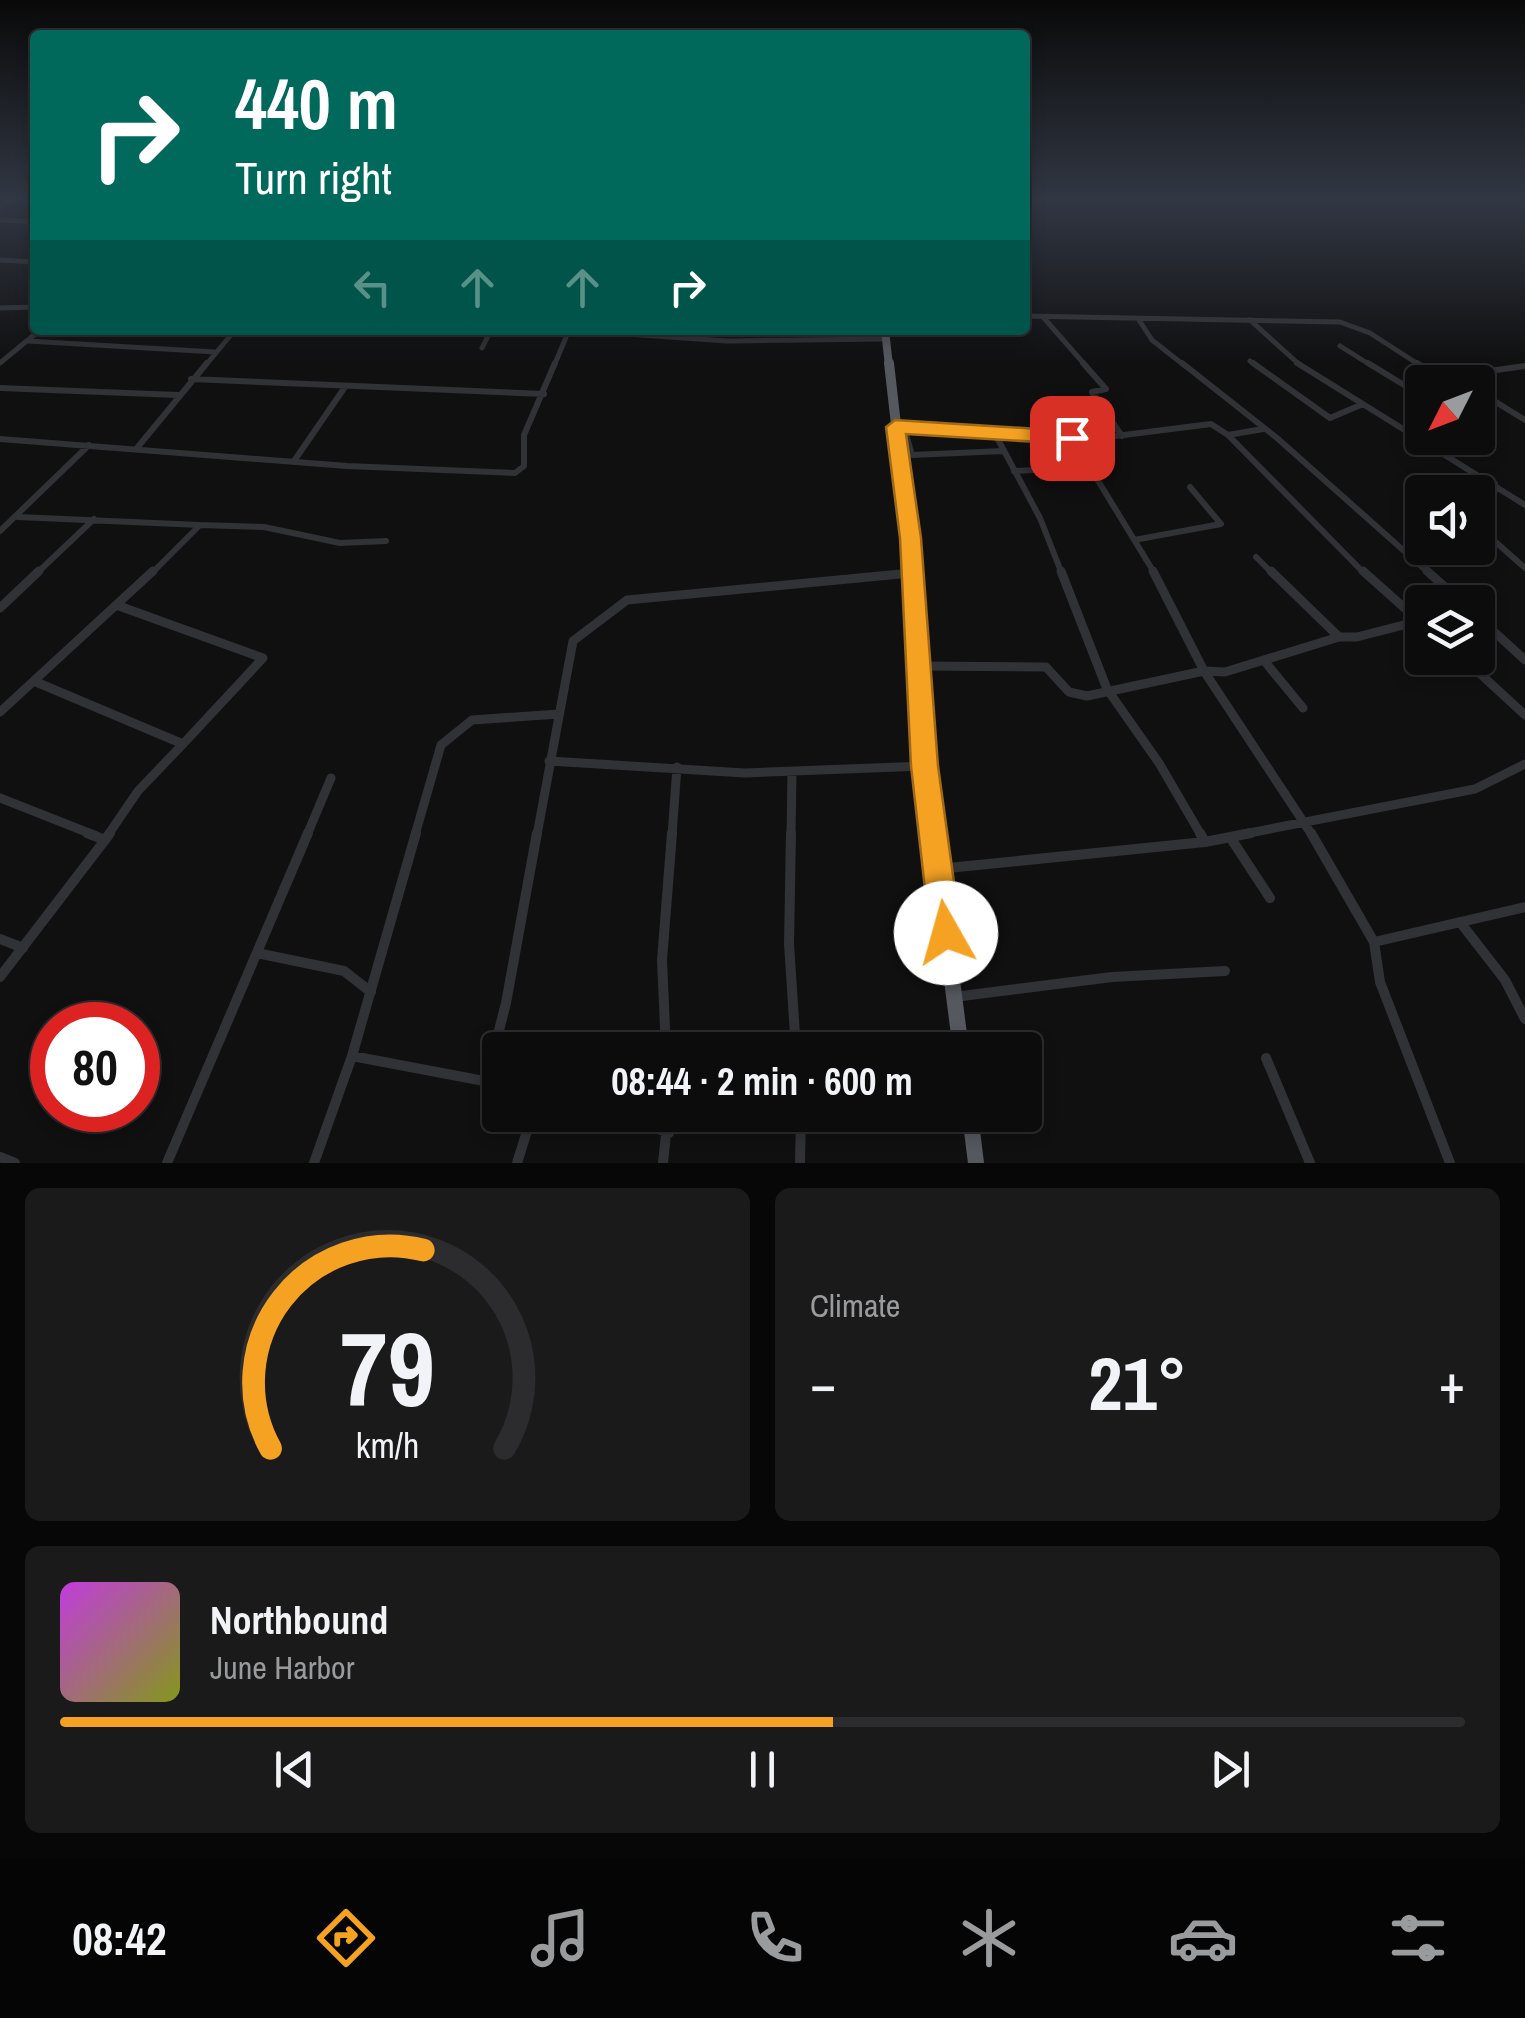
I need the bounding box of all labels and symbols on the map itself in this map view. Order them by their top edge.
north arrow [1405,365,1495,455]
pin [1030,396,1115,481]
position arrow [894,881,998,985]
speed limit sign: 80 [30,1002,160,1132]

